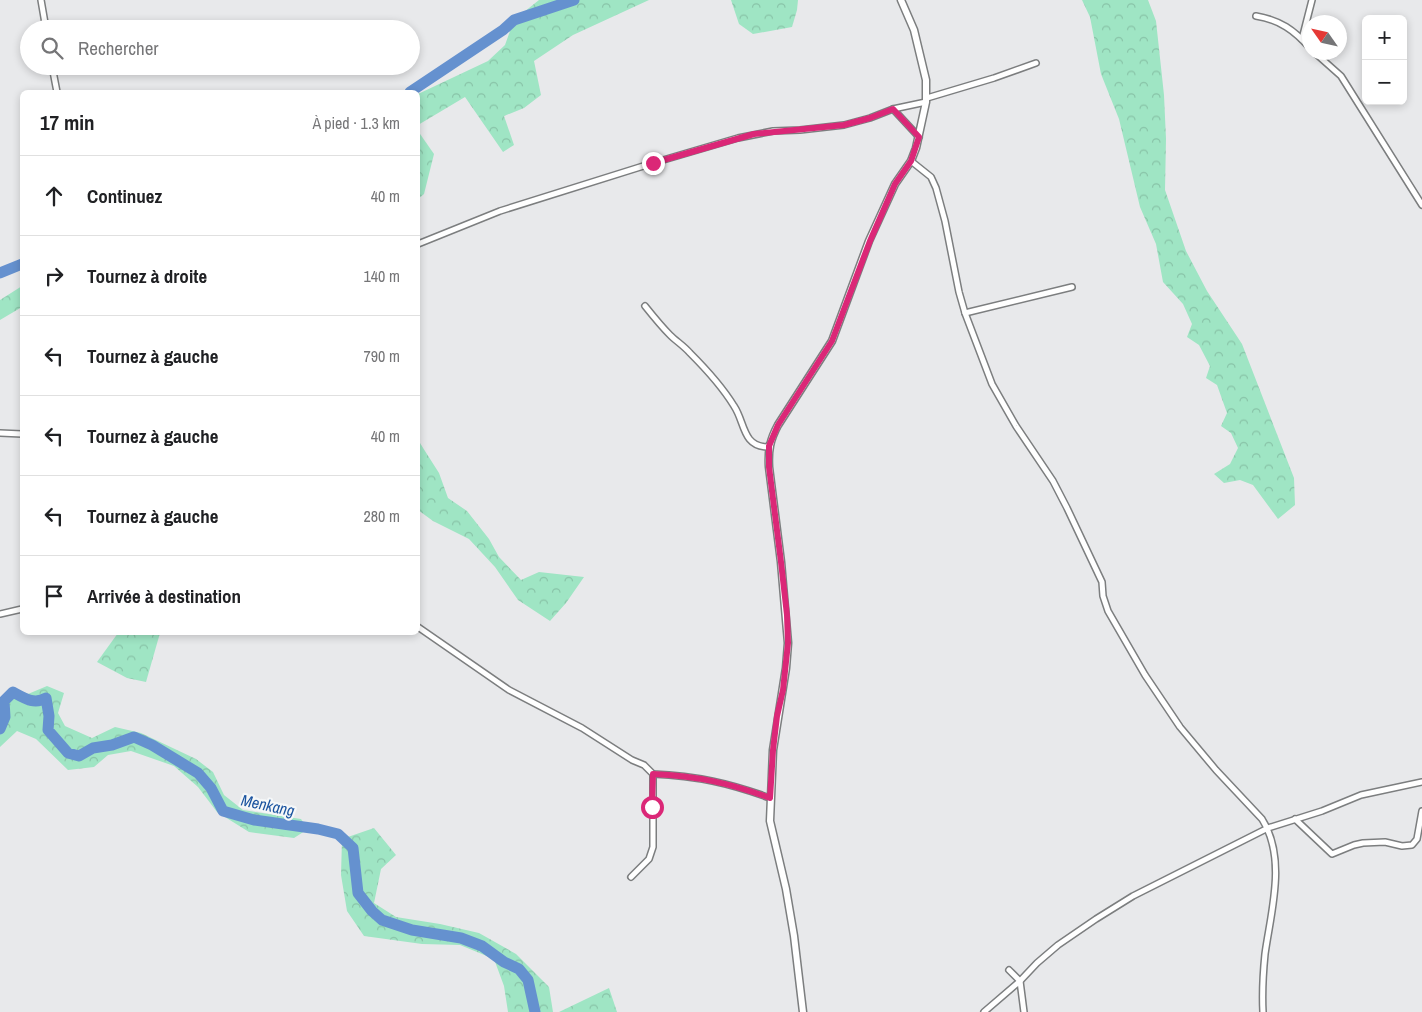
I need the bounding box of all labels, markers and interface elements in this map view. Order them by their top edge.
north arrow [1302,15,1347,60]
map controls [1362,15,1407,105]
button: + [1362,15,1407,60]
search box [20,20,420,75]
icon: search [38,34,66,62]
text: Rechercher [78,35,159,61]
button: − [1362,60,1407,105]
text: 17 min [40,108,95,137]
text: À pied · 1.3 km [312,112,400,134]
route end [642,152,665,175]
icon: ahead [40,182,68,210]
text: Continuez [87,183,162,209]
text: 40 m [371,185,400,207]
icon: right [40,262,68,290]
text: Tournez à droite [87,263,207,289]
text: 140 m [364,265,400,287]
icon: left [40,342,68,370]
text: Tournez à gauche [87,343,218,369]
text: 790 m [364,345,400,367]
icon: left [40,422,68,450]
text: Tournez à gauche [87,423,218,449]
text: 40 m [371,425,400,447]
icon: left [40,502,68,530]
text: Tournez à gauche [87,503,218,529]
text: 280 m [364,505,400,527]
icon: arrive [40,582,68,610]
text: Arrivée à destination [87,583,241,609]
water label: Menkang [239,789,297,821]
route start [641,796,664,819]

